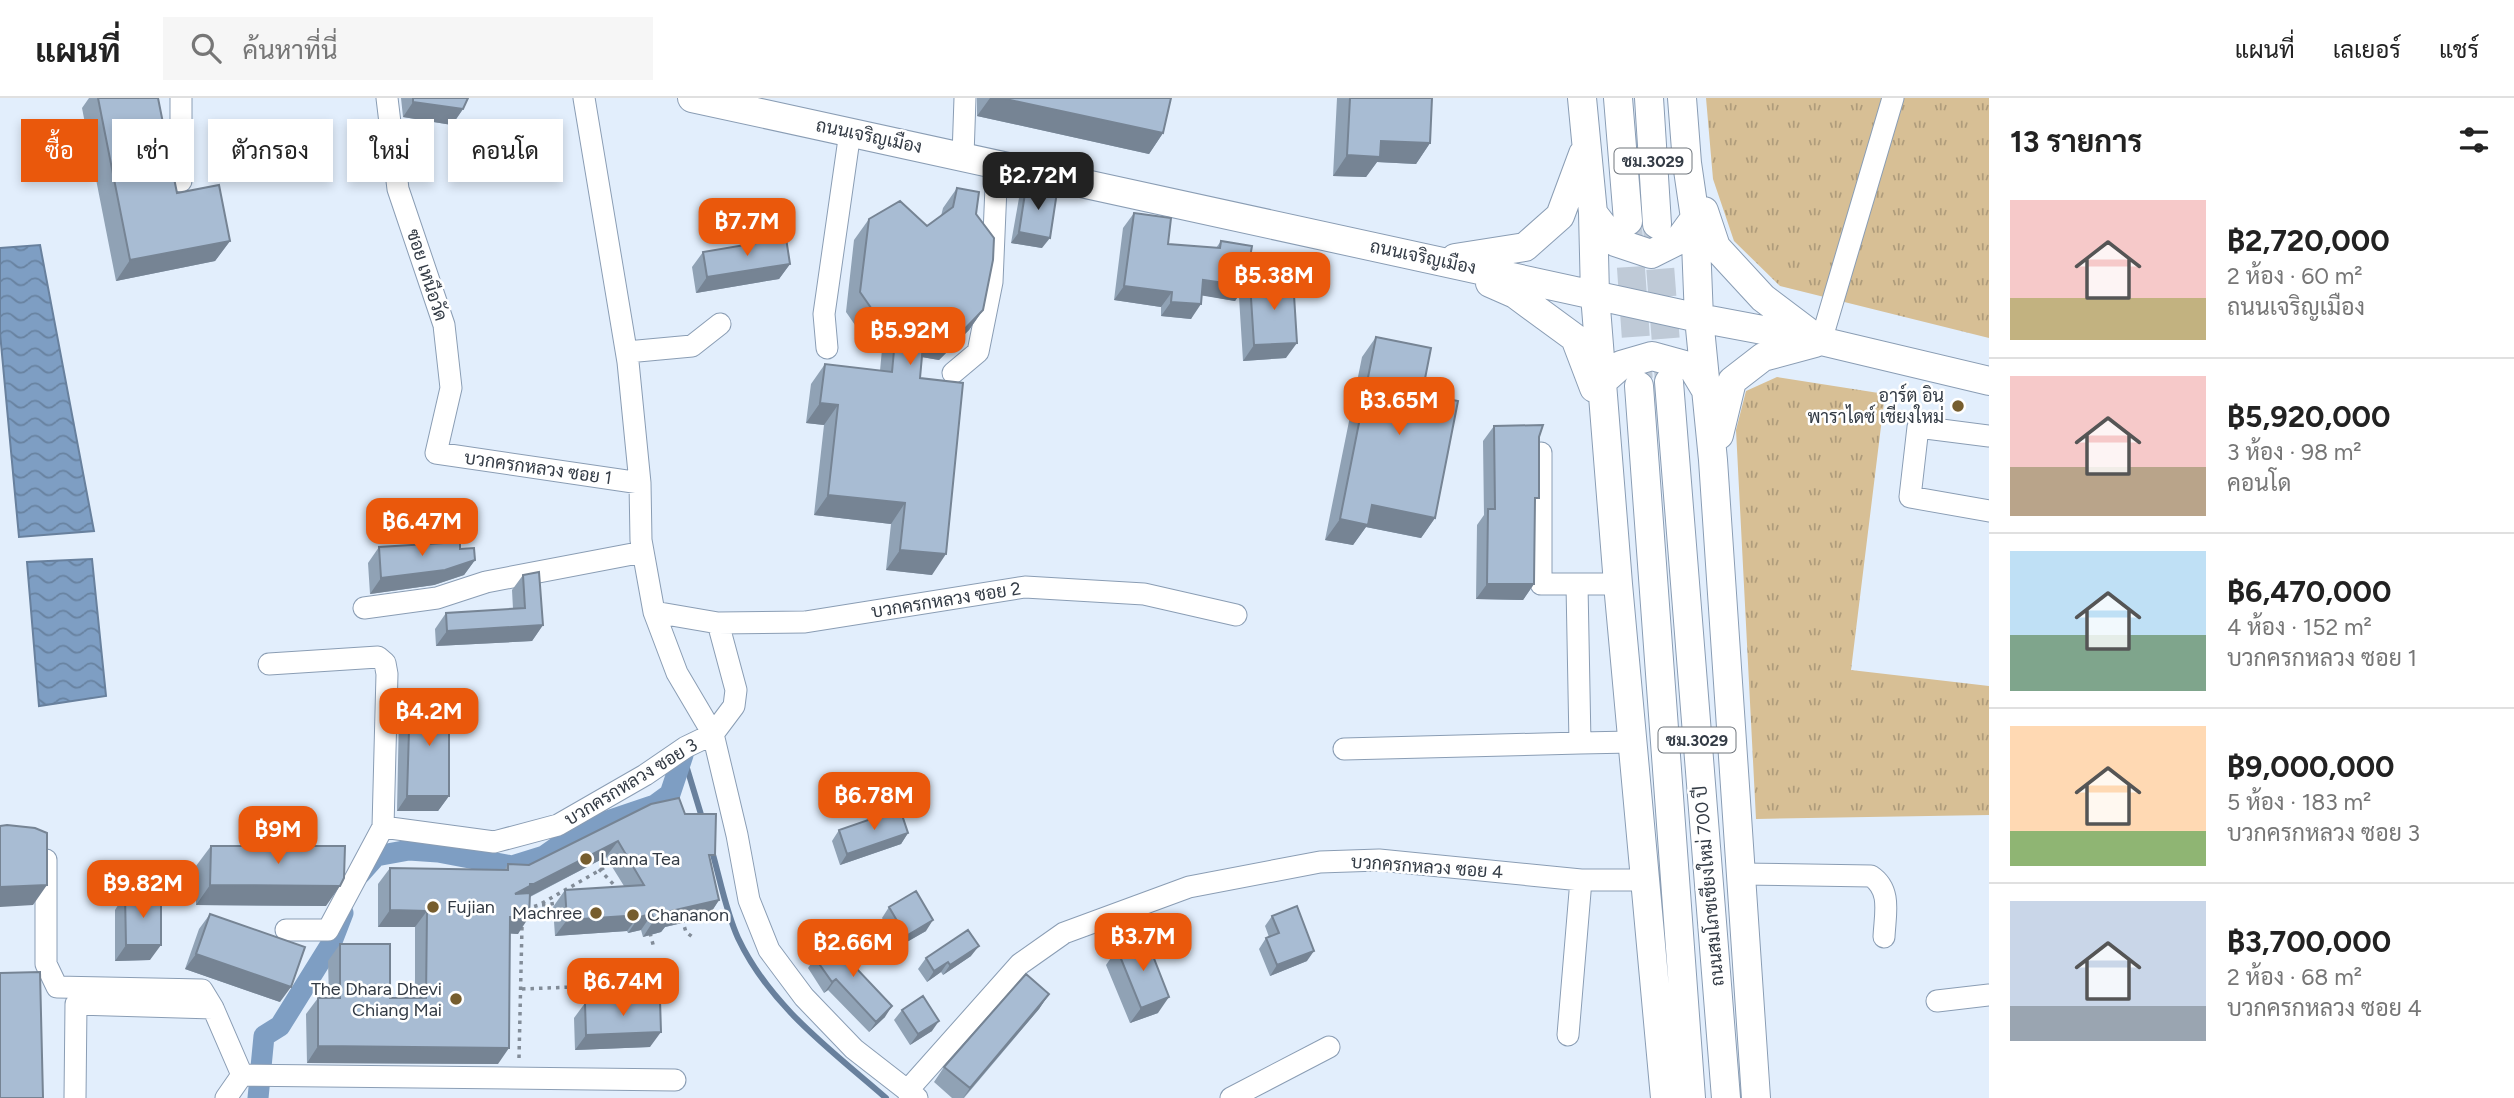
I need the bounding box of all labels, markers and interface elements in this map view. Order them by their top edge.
search box [163,17,653,80]
icon: search [187,29,225,67]
text: แผนที่ [35,31,121,70]
text: ค้นหาที่นี่ [243,34,338,66]
text: แผนที่ [2235,35,2295,64]
text: เลเยอร์ [2333,35,2401,64]
text: แชร์ [2439,35,2479,64]
street label: ถนนเจริญเมือง [814,113,924,158]
chip: ซื้อ [21,119,98,182]
chip: เช่า [112,119,194,182]
chip: ตัวกรอง [208,119,333,182]
chip: ใหม่ [347,119,434,182]
chip: คอนโด [448,119,563,182]
icon: filters [2455,121,2493,159]
text: 13 รายการ [2010,123,2142,160]
road number: ชม.3029 [1614,148,1692,174]
pin: ฿2.72M [981,152,1095,212]
text: ฿2.72M [999,161,1077,189]
pin: ฿7.7M [698,198,796,258]
text: ฿7.7M [715,207,779,235]
text: ฿2,720,000 [2227,222,2390,259]
street label: ซอย เหนือวัด [402,226,453,324]
icon: home [2066,228,2150,312]
street label: ถนนเจริญเมือง [1368,234,1478,279]
pin: ฿5.38M [1217,252,1331,312]
text: ฿5.38M [1234,261,1314,289]
text: 2 ห้อง · 60 m² [2227,262,2363,290]
text: ถนนเจริญเมือง [2227,293,2365,321]
pin: ฿5.92M [853,308,967,367]
text: ฿5.92M [870,316,950,344]
pin: ฿3.65M [1342,378,1456,437]
place label: อาร์ต อิน พาราไดซ์ เชียงใหม่ [1807,383,1944,428]
text: ฿3.65M [1360,386,1438,414]
marker: อาร์ต อิน พาราไดซ์ เชียงใหม่ [1950,398,1966,414]
text: ฿5,920,000 [2227,398,2390,435]
icon: home [2066,404,2150,488]
text: 3 ห้อง · 98 m² [2227,438,2362,466]
street label: บวกครกหลวง ซอย 1 [463,447,613,489]
text: คอนโด [2227,469,2291,497]
pin: ฿6.47M [365,498,479,558]
text: ฿6.47M [382,507,462,535]
text: ฿6,470,000 [2227,573,2391,610]
street label: บวกครกหลวง ซอย 2 [870,577,1022,623]
icon: home [2066,579,2150,663]
text: 4 ห้อง · 152 m² [2227,613,2372,641]
text: บวกครกหลวง ซอย 1 [2227,644,2417,672]
pin: ฿4.2M [380,688,478,748]
text: ฿4.2M [395,697,463,725]
road number: ชม.3029 [1658,727,1736,752]
street label: บวกครกหลวง ซอย 3 [561,734,701,830]
text: ฿9,000,000 [2227,748,2395,785]
icon: home [2066,754,2150,838]
pin: ฿6.78M [817,772,931,832]
text: ฿6.78M [834,781,914,809]
street label: ถนนสมโภชเชียงใหม่ 700 ปี [1687,785,1729,987]
text: 5 ห้อง · 183 m² [2227,788,2371,816]
pin: ฿9M [244,806,312,866]
text: ฿9M [255,815,301,843]
text: บวกครกหลวง ซอย 3 [2227,819,2420,847]
place label: Lanna Tea [600,848,680,870]
marker: Lanna Tea [578,851,594,867]
street label: บวกครกหลวง ซอย 4 [1350,851,1504,883]
pin: ฿9.82M [86,860,200,920]
text: ฿9.82M [103,869,183,897]
place label: Fujian [447,896,495,918]
marker: Fujian [425,899,441,915]
place label: Machree [512,902,582,924]
place label: Chananon [647,904,729,926]
marker: Machree [588,905,604,921]
marker: Chananon [625,907,641,923]
pin: ฿3.7M [1094,914,1192,973]
pin: ฿2.66M [796,920,910,979]
text: ฿3.7M [1111,922,1175,950]
text: ฿3,700,000 [2227,923,2391,960]
text: ฿2.66M [813,928,893,956]
icon: home [2066,929,2150,1013]
pin: ฿6.74M [566,958,680,1018]
text: 2 ห้อง · 68 m² [2227,963,2362,991]
text: ฿6.74M [583,967,663,995]
place label: The Dhara Dhevi Chiang Mai [311,978,442,1021]
marker: The Dhara Dhevi Chiang Mai [448,991,464,1007]
text: บวกครกหลวง ซอย 4 [2227,994,2422,1022]

